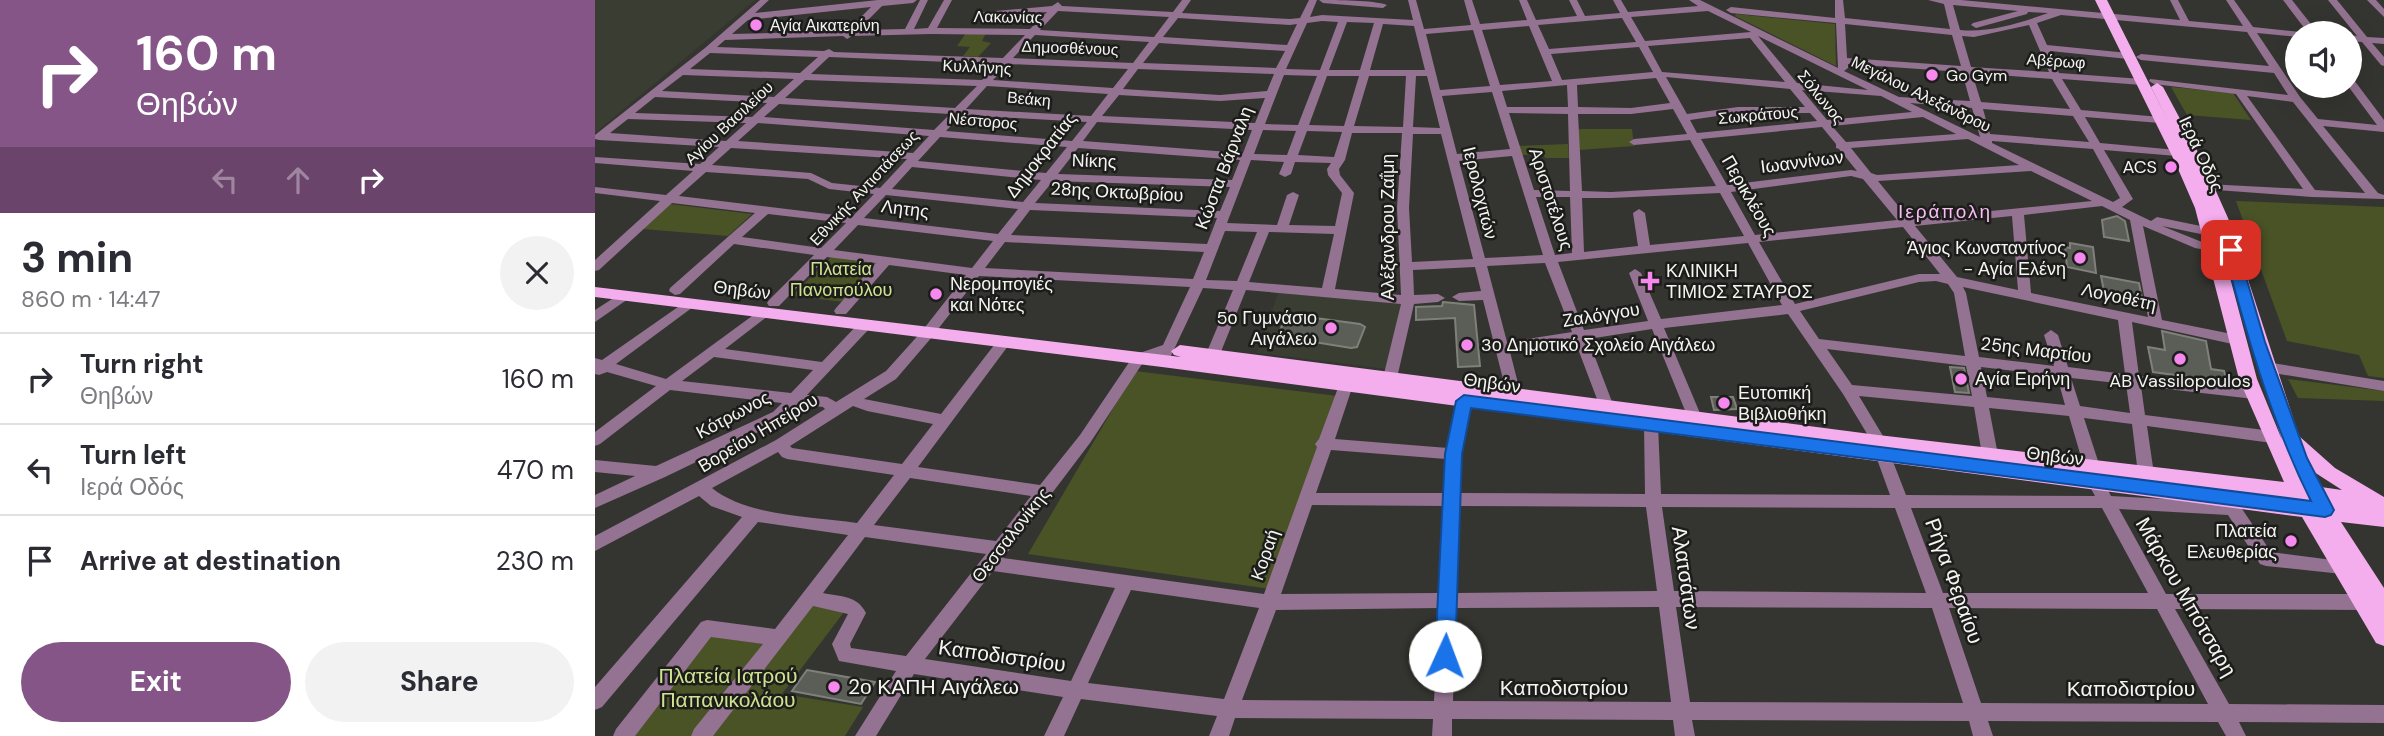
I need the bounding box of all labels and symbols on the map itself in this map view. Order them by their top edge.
street label: Λακωνίας [973,6,1043,28]
place label: Αγία Αικατερίνη [770,15,880,36]
marker: Αγία Αικατερίνη [748,17,764,33]
street label: Δημοσθένους [1021,36,1119,60]
street label: Αβέρωφ [2026,48,2086,74]
street label: Μεγάλου Αλεξάνδρου [1848,51,1994,137]
street label: Κυλλήνης [942,55,1012,79]
place label: Go Gym [1946,65,2007,86]
street label: Σόλωνος [1793,66,1849,128]
marker: Go Gym [1924,67,1940,83]
street label: Αγίου Βασιλείου [680,77,778,169]
street label: Βεάκη [1006,87,1052,111]
street label: Σωκράτους [1717,101,1799,129]
street label: Κώστα Βάρναλη [1189,103,1259,233]
street label: Δημοκρατίας [1000,107,1082,203]
street label: Νέστορος [948,108,1019,135]
street label: Ιερά Οδός [2173,112,2229,196]
street label: Εθνικής Αντιστάσεως [805,126,923,250]
street label: Ιερολοχιτών [1457,144,1503,242]
street label: Αριστοτέλους [1523,145,1579,254]
street label: Ιωαννίνων [1759,145,1845,179]
street label: Νίκης [1071,148,1117,174]
street label: Περικλέους [1716,151,1782,241]
street label: Αλέξανδρου Ζαΐμη [1376,154,1400,300]
place label: ACS [2122,155,2157,179]
marker: ACS [2163,159,2179,175]
street label: 28ης Οκτωβρίου [1050,177,1184,207]
street label: Λητης [880,194,931,224]
district label: Ιεράπολη [1898,199,1992,224]
pin [2201,220,2261,280]
place label: Άγιος Κωνσταντίνος - Αγία Ελένη [1907,236,2066,281]
marker: Άγιος Κωνσταντίνος - Αγία Ελένη [2072,250,2088,266]
park label: Πλατεία Πανοπούλου [790,257,892,302]
place label: ΚΛΙΝΙΚΗ ΤΙΜΙΟΣ ΣΤΑΥΡΟΣ [1666,259,1813,304]
marker: ΚΛΙΝΙΚΗ ΤΙΜΙΟΣ ΣΤΑΥΡΟΣ [1640,271,1660,291]
place label: Νερομπογιές και Νότες [950,272,1053,317]
street label: Θηβών [712,275,772,305]
street label: Λογοθέτη [2079,277,2159,317]
marker: Νερομπογιές και Νότες [928,286,944,302]
street label: Ζαλόγγου [1561,297,1641,333]
place label: 5ο Γυμνάσιο Αιγάλεω [1217,306,1317,351]
marker: 5ο Γυμνάσιο Αιγάλεω [1323,320,1339,336]
street label: 25ης Μαρτίου [1979,331,2093,369]
place label: 3ο Δημοτικό Σχολείο Αιγάλεω [1481,333,1715,357]
marker: 3ο Δημοτικό Σχολείο Αιγάλεω [1459,337,1475,353]
marker: AB Vassilopoulos [2172,351,2188,367]
street label: Θηβών [1462,367,1522,399]
place label: Αγία Ειρήνη [1975,367,2070,391]
place label: AB Vassilopoulos [2109,369,2251,393]
marker: Αγία Ειρήνη [1953,371,1969,387]
place label: Ευτοπική Βιβλιοθήκη [1738,381,1826,426]
street label: Κότρωνος [692,385,775,445]
street label: Βορείου Ηπείρου [694,388,822,478]
marker: Ευτοπική Βιβλιοθήκη [1716,395,1732,411]
street label: Θηβών [2025,441,2085,471]
street label: Θεσσαλονίκης [966,482,1056,587]
street label: Μάρκου Μπότσαρη [2129,512,2243,682]
street label: Ρήγα Φεραίου [1918,514,1990,648]
place label: Πλατεία Ελευθερίας [2187,519,2277,564]
street label: Αλατσάτων [1665,524,1707,632]
street label: Κοραή [1245,526,1285,584]
marker: Πλατεία Ελευθερίας [2283,533,2299,549]
position arrow [1408,619,1482,693]
street label: Καποδιστρίου [936,633,1068,679]
park label: Πλατεία Ιατρού Παπανικολάου [659,662,797,714]
place label: 2ο ΚΑΠΗ Αιγάλεω [848,673,1019,701]
street label: Καποδιστρίου [1500,674,1628,702]
street label: Καποδιστρίου [2067,675,2195,703]
marker: 2ο ΚΑΠΗ Αιγάλεω [826,679,842,695]

